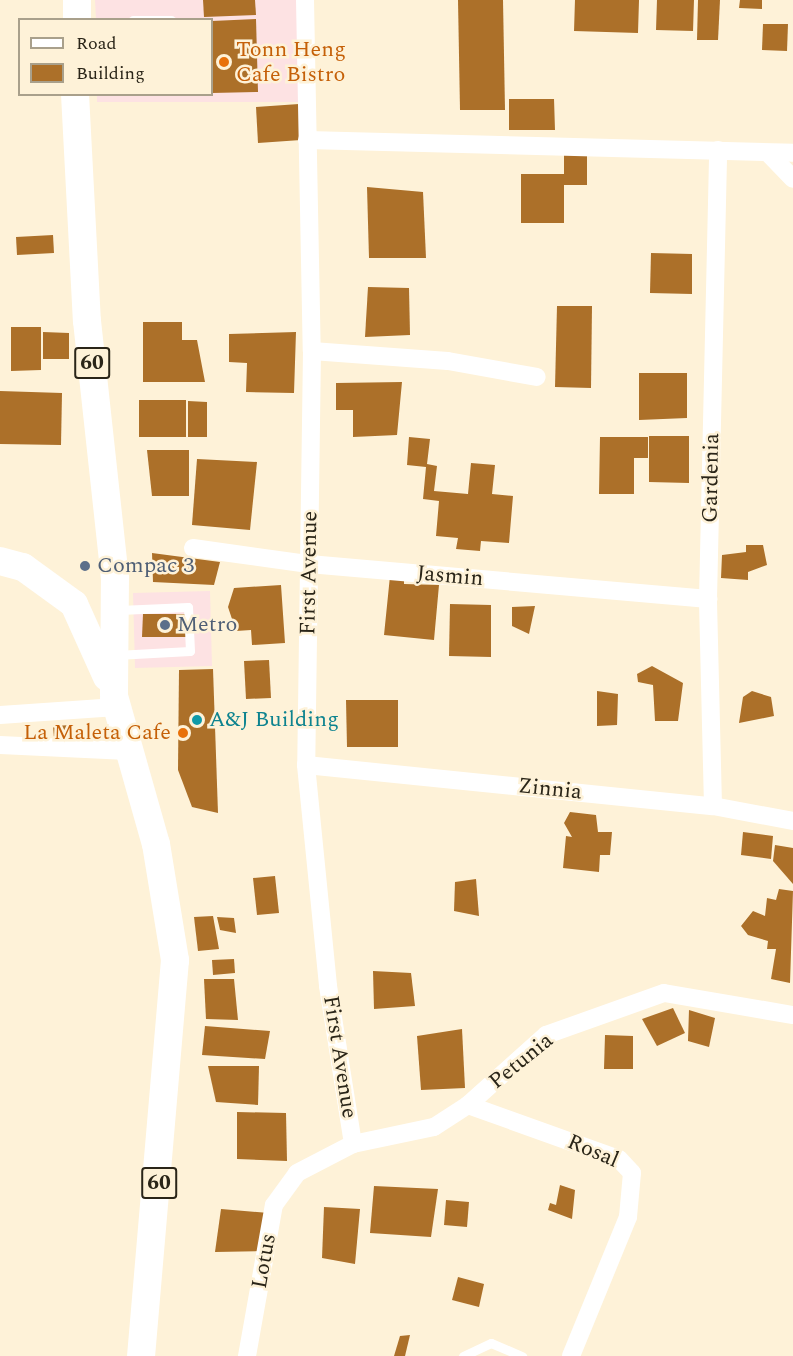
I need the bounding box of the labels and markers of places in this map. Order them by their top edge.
place label: Tonn Heng Cafe Bistro [236,36,346,88]
marker: Tonn Heng Cafe Bistro [217,55,231,69]
place label: Compac 3 [97,553,194,579]
marker: Compac 3 [78,559,92,573]
place label: Metro [177,612,237,638]
marker: Metro [158,618,172,632]
place label: A&J Building [209,707,339,733]
marker: A&J Building [190,713,204,727]
place label: La Maleta Cafe [23,720,171,746]
marker: La Maleta Cafe [176,726,190,740]

